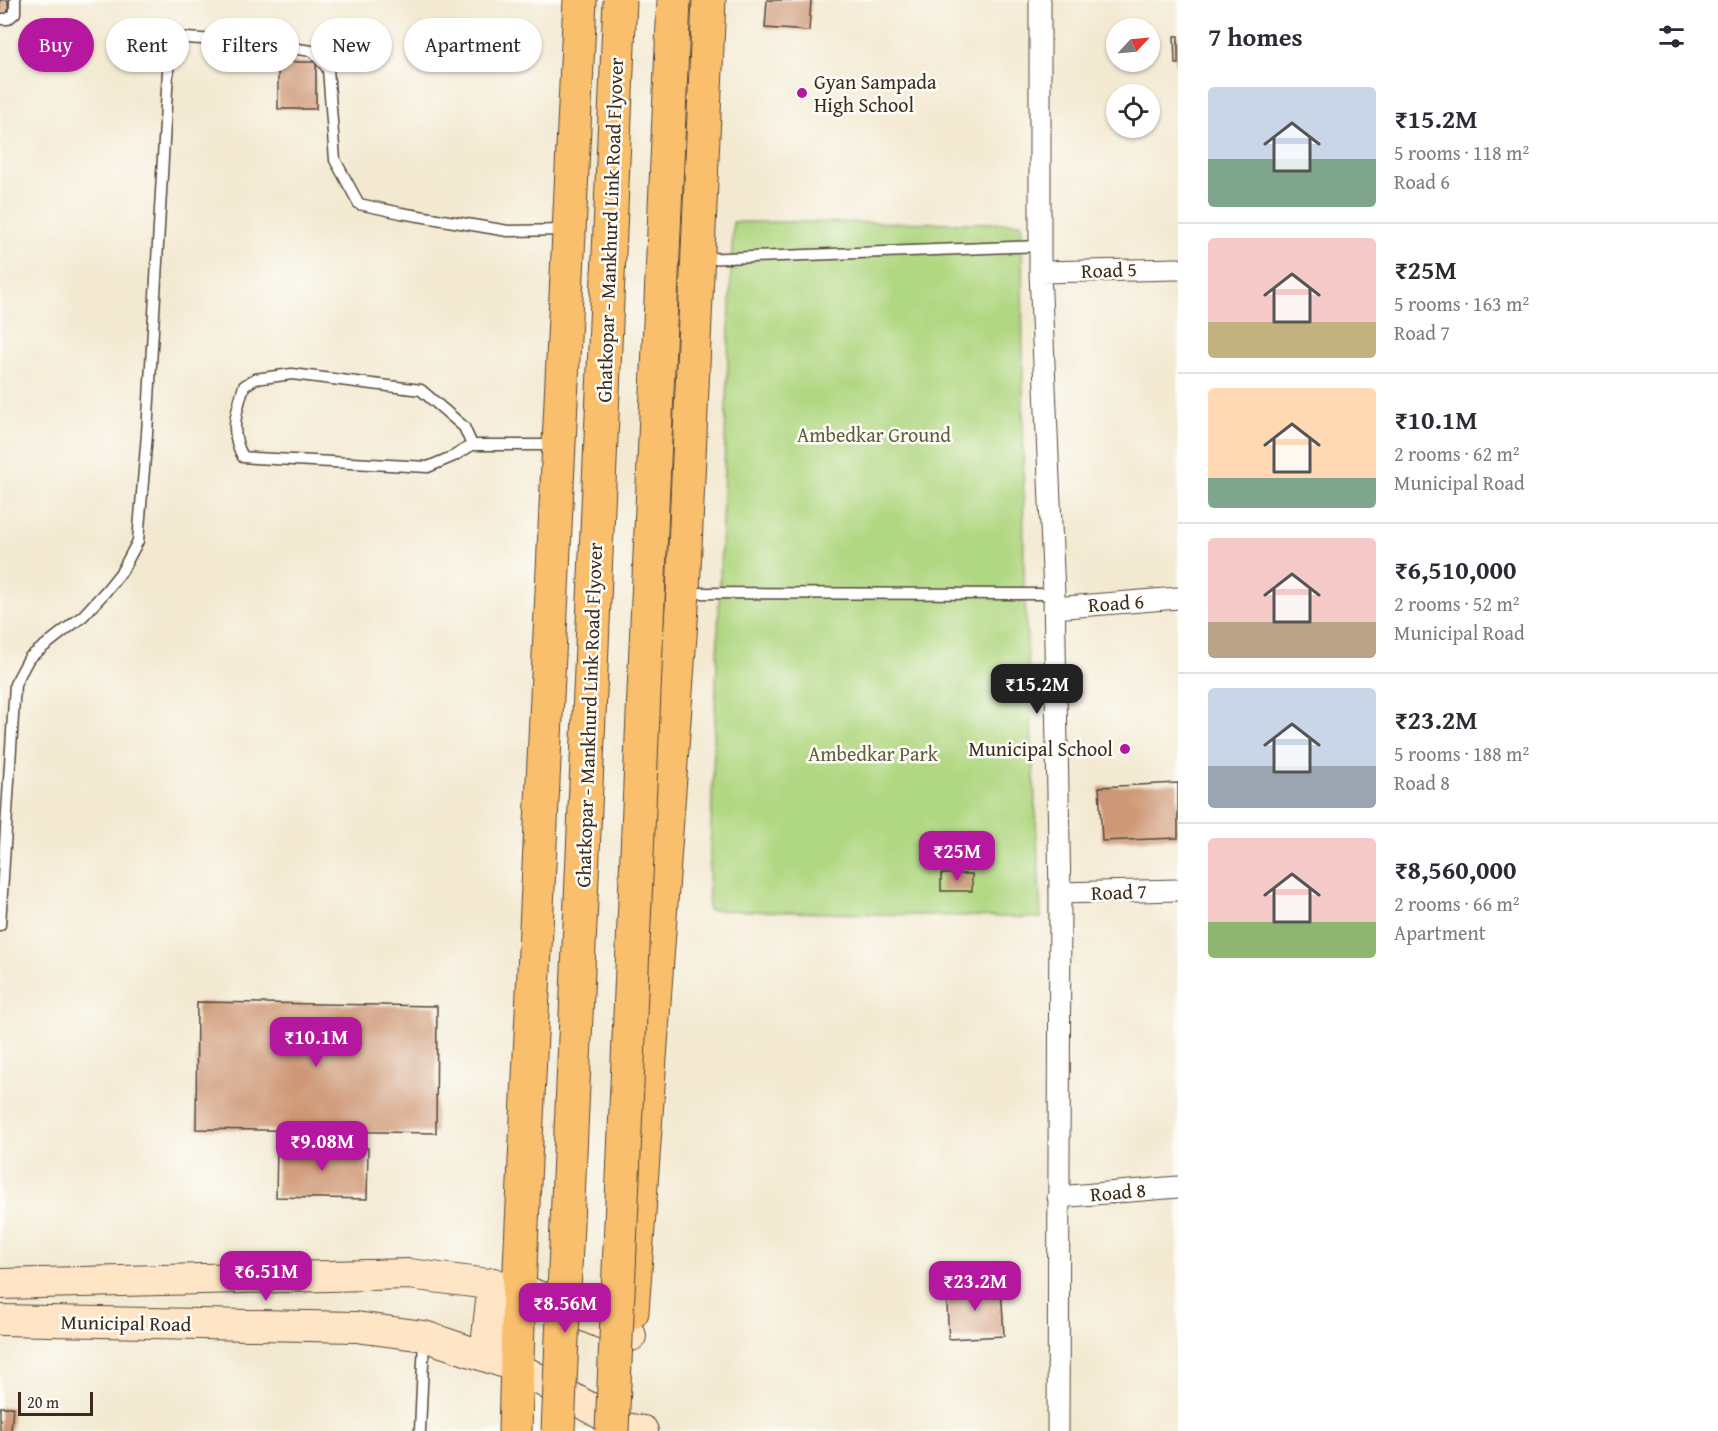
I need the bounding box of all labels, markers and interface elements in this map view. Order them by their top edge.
text: 7 homes [1208,17,1303,56]
chip: Buy [18,18,94,72]
chip: Rent [106,18,189,72]
chip: Filters [201,18,299,72]
chip: New [311,18,392,72]
chip: Apartment [404,18,542,72]
north arrow [1106,18,1160,72]
map controls [1106,18,1160,138]
icon: filters [1655,20,1688,53]
street label: Ghatkopar - Mankhurd Link Road Flyover [589,57,630,403]
place label: Gyan Sampada High School [814,67,937,119]
button: locate [1106,84,1160,138]
marker: Gyan Sampada High School [795,86,809,100]
text: ₹15.2M [1394,99,1478,138]
icon: home [1256,111,1328,183]
text: 5 rooms · 118 m² [1394,138,1529,167]
text: Road 6 [1394,167,1450,196]
text: ₹25M [1394,250,1457,289]
street label: Road 5 [1081,254,1137,285]
icon: home [1256,262,1328,334]
text: 5 rooms · 163 m² [1394,289,1529,318]
text: Road 7 [1394,318,1450,347]
text: ₹10.1M [1394,400,1478,439]
icon: home [1256,412,1328,484]
park label: Ambedkar Ground [797,420,951,449]
text: 2 rooms · 62 m² [1394,439,1520,468]
text: Municipal Road [1394,468,1525,497]
street label: Ghatkopar - Mankhurd Link Road Flyover [568,542,609,888]
text: ₹6,510,000 [1394,550,1516,589]
icon: home [1256,562,1328,634]
street label: Road 6 [1087,586,1145,619]
text: 2 rooms · 52 m² [1394,589,1520,618]
text: Municipal Road [1394,618,1525,647]
pin: ₹15.2M [988,664,1086,715]
text: ₹15.2M [1005,669,1069,698]
text: ₹23.2M [1394,700,1478,739]
icon: home [1256,712,1328,784]
place label: Municipal School [969,734,1113,763]
park label: Ambedkar Park [808,739,939,768]
text: 5 rooms · 188 m² [1394,739,1529,768]
marker: Municipal School [1118,742,1132,756]
text: Road 8 [1394,768,1450,797]
pin: ₹25M [921,831,993,882]
text: ₹25M [933,836,981,865]
text: ₹8,560,000 [1394,850,1516,889]
icon: home [1256,862,1328,934]
street label: Road 7 [1091,876,1147,907]
text: 2 rooms · 66 m² [1394,889,1520,918]
text: Apartment [1394,918,1486,947]
pin: ₹10.1M [267,1017,365,1068]
text: ₹10.1M [284,1022,348,1051]
pin: ₹9.08M [273,1121,371,1172]
text: ₹9.08M [290,1126,354,1155]
street label: Road 8 [1089,1175,1147,1208]
pin: ₹6.51M [217,1251,315,1302]
text: ₹6.51M [234,1256,298,1285]
pin: ₹23.2M [926,1261,1024,1312]
text: ₹23.2M [943,1266,1007,1295]
pin: ₹8.56M [516,1283,614,1334]
text: ₹8.56M [533,1288,597,1317]
street label: Municipal Road [60,1307,192,1338]
scale bar [18,1389,93,1416]
text: 20 m [27,1390,59,1414]

